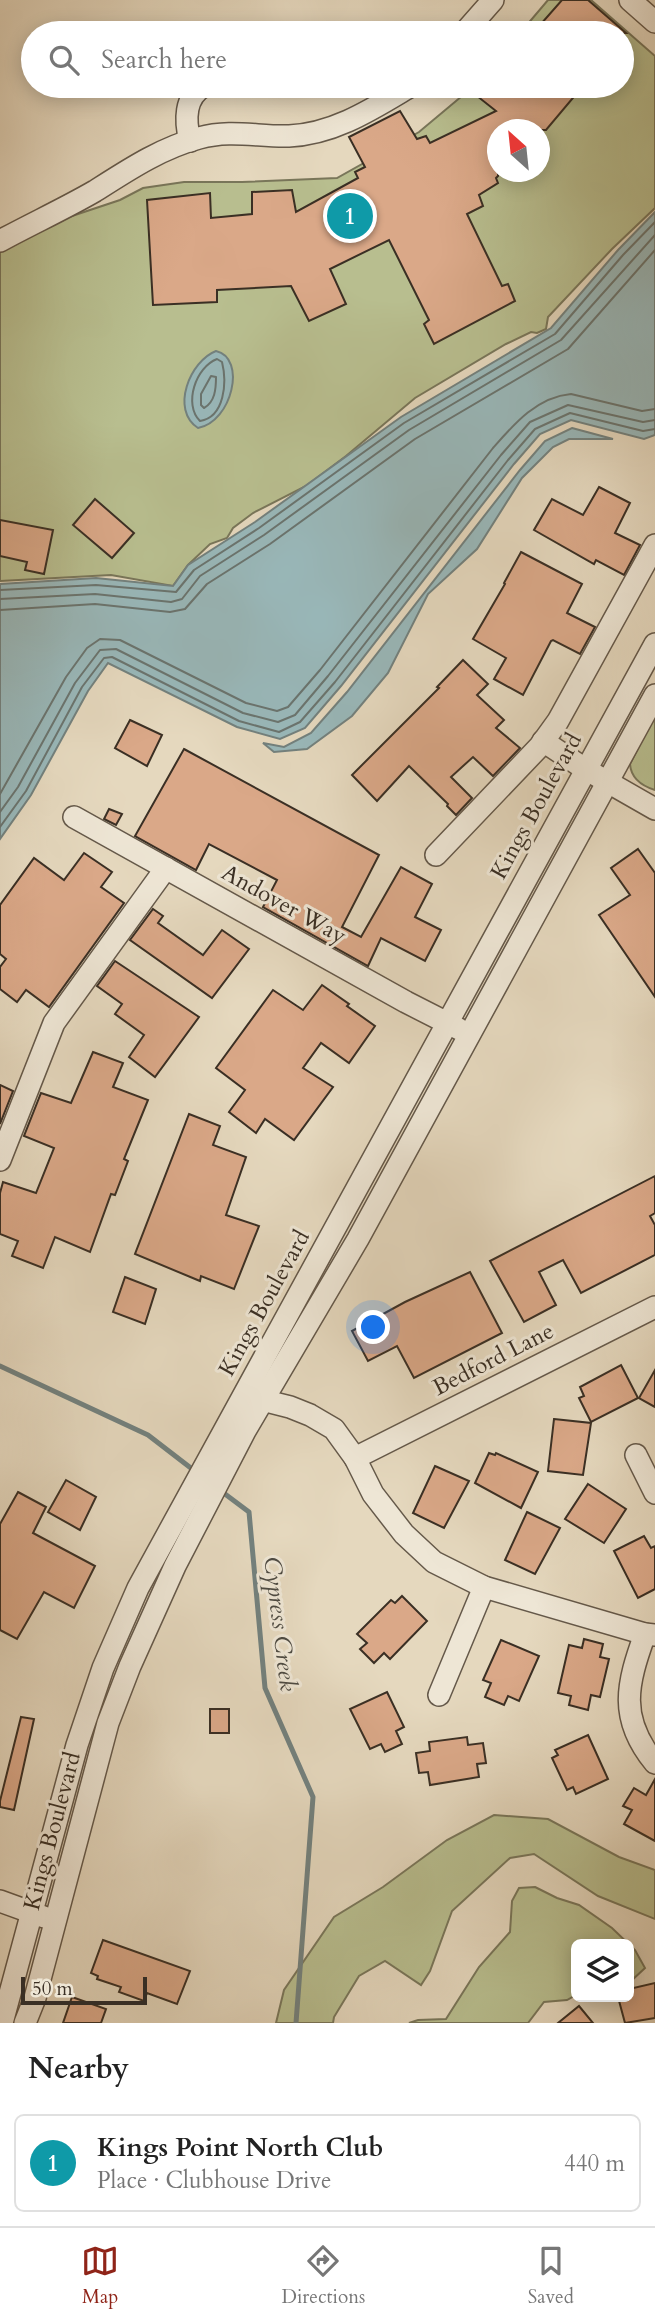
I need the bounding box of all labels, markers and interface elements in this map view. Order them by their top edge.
search box [21,21,634,98]
icon: search [45,41,83,79]
text: Search here [101,42,227,77]
north arrow [487,119,550,182]
pin: 1 [327,190,373,242]
street label: Kings Boulevard [483,727,589,885]
street label: Andover Way [216,857,352,951]
street label: Kings Boulevard [211,1224,317,1382]
your location [356,1310,390,1344]
street label: Bedford Lane [427,1315,559,1403]
water label: Cypress Creek [255,1555,305,1693]
street label: Kings Boulevard [16,1748,88,1914]
map controls [571,1939,634,2002]
button: layers [571,1939,634,2002]
scale bar [21,1974,147,2006]
text: 50 m [32,1976,73,2002]
text: Nearby [28,2048,129,2089]
text: Kings Point North Club [97,2130,383,2165]
text: 1 [47,2148,59,2179]
text: 440 m [564,2148,625,2179]
text: Place · Clubhouse Drive [97,2165,332,2196]
tab: Map [81,2242,119,2310]
tab: Directions [282,2242,365,2310]
tab: Saved [528,2242,574,2310]

